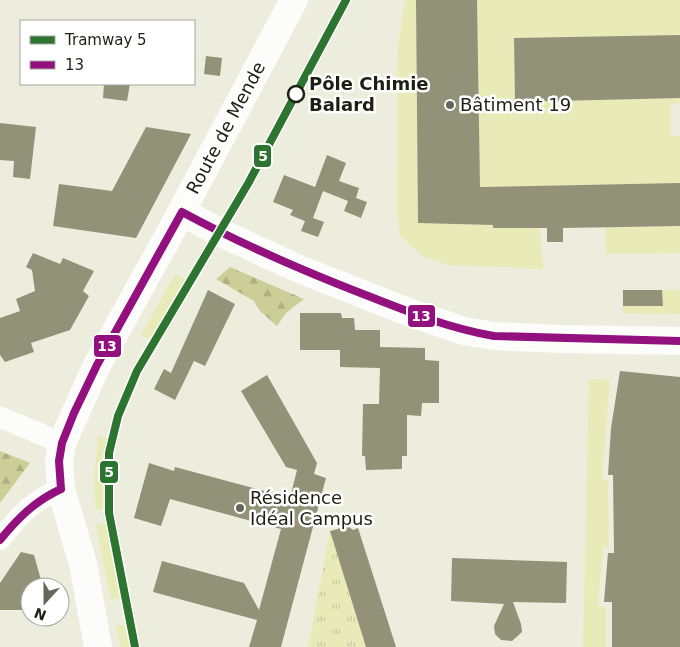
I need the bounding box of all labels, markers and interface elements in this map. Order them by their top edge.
legend [20,20,195,85]
text: Tramway 5 [64,31,147,49]
text: 13 [65,56,84,74]
street label: Route de Mende [182,58,269,197]
place label: Pôle Chimie Balard [309,73,429,115]
marker: Pôle Chimie Balard [287,85,305,103]
place label: Bâtiment 19 [460,94,571,115]
marker: Bâtiment 19 [444,99,456,111]
line badge: 5 [253,144,272,168]
text: 5 [258,148,268,164]
line badge: 13 [407,304,436,328]
text: 13 [411,308,431,324]
line badge: 13 [93,334,122,358]
text: 13 [97,338,117,354]
line badge: 5 [99,460,119,484]
text: 5 [104,464,114,480]
place label: Résidence Idéal Campus [250,487,373,529]
marker: Résidence Idéal Campus [234,502,246,514]
north arrow [20,577,70,627]
text: N [32,605,49,624]

